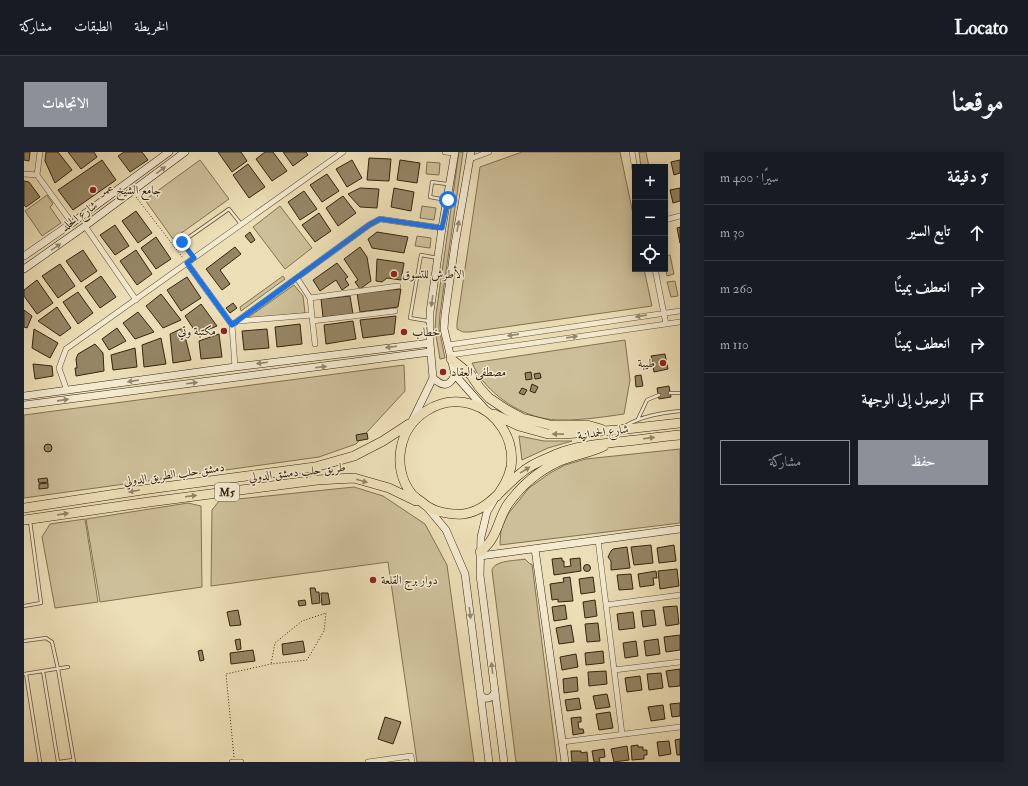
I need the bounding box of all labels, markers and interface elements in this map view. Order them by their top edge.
text: Locato [954,16,1008,40]
text: مشاركة [20,18,52,35]
text: الطبقات [74,18,112,35]
text: الخريطة [134,18,168,35]
button: الاتجاهات [24,82,107,127]
text: موقعنا [952,85,1004,120]
map controls [632,164,668,272]
button: + [632,164,668,200]
one-way arrow [156,166,166,174]
text: 5 دقيقة [947,166,988,187]
text: سيرًا · 400 m [720,170,779,186]
place label: جامع الشيخ عمر [99,183,161,201]
marker: جامع الشيخ عمر [88,185,98,195]
route start [439,191,457,209]
street label: شارع الخلد [58,198,102,237]
button: − [632,200,668,236]
one-way arrow [455,220,461,232]
text: تابع السير [908,222,950,241]
icon: ahead [966,222,988,244]
text: 30 m [720,225,745,241]
route end [173,233,191,251]
button: locate [632,236,668,272]
one-way arrow [51,243,61,251]
place label: الأطرش للتسوق [402,265,465,282]
marker: الأطرش للتسوق [389,269,399,279]
text: انعطف يمينًا [895,278,950,297]
icon: right [966,278,988,300]
text: 260 m [720,281,753,297]
one-way arrow [429,295,435,307]
one-way arrow [635,313,647,319]
place label: مكتبة وتي [178,324,216,341]
place label: خطاب [412,325,440,340]
marker: مكتبة وتي [219,326,229,336]
marker: خطاب [399,327,409,337]
one-way arrow [507,332,519,338]
one-way arrow [565,334,578,340]
text: انعطف يمينًا [895,334,950,353]
icon: right [966,334,988,356]
text: 110 m [720,337,749,353]
one-way arrow [385,344,397,350]
place label: طيبة [638,356,655,371]
marker: طيبة [658,358,668,368]
one-way arrow [256,360,268,366]
one-way arrow [314,364,327,370]
place label: مصطفى العقاد [451,365,506,381]
marker: مصطفى العقاد [438,367,448,377]
one-way arrow [127,378,139,384]
one-way arrow [186,380,198,387]
text: الوصول إلى الوجهة [862,390,950,409]
icon: arrive [966,390,988,412]
one-way arrow [57,397,69,403]
street label: شارع الحمدانية [576,421,630,447]
one-way arrow [551,431,564,437]
one-way arrow [643,435,655,441]
button: مشاركة [720,440,850,485]
button: حفظ [858,440,988,485]
street label: دمشق حلب الطريق الدولي [123,460,226,491]
street label: طريق حلب دمشق الدولي [248,460,347,487]
one-way arrow [519,467,531,474]
one-way arrow [356,478,368,484]
road number: M5 [215,483,239,501]
one-way arrow [128,488,140,494]
one-way arrow [185,493,197,499]
one-way arrow [56,511,69,517]
place label: دوار برج القلعة [381,573,438,591]
marker: دوار برج القلعة [368,575,378,585]
one-way arrow [467,607,473,619]
one-way arrow [489,662,495,674]

